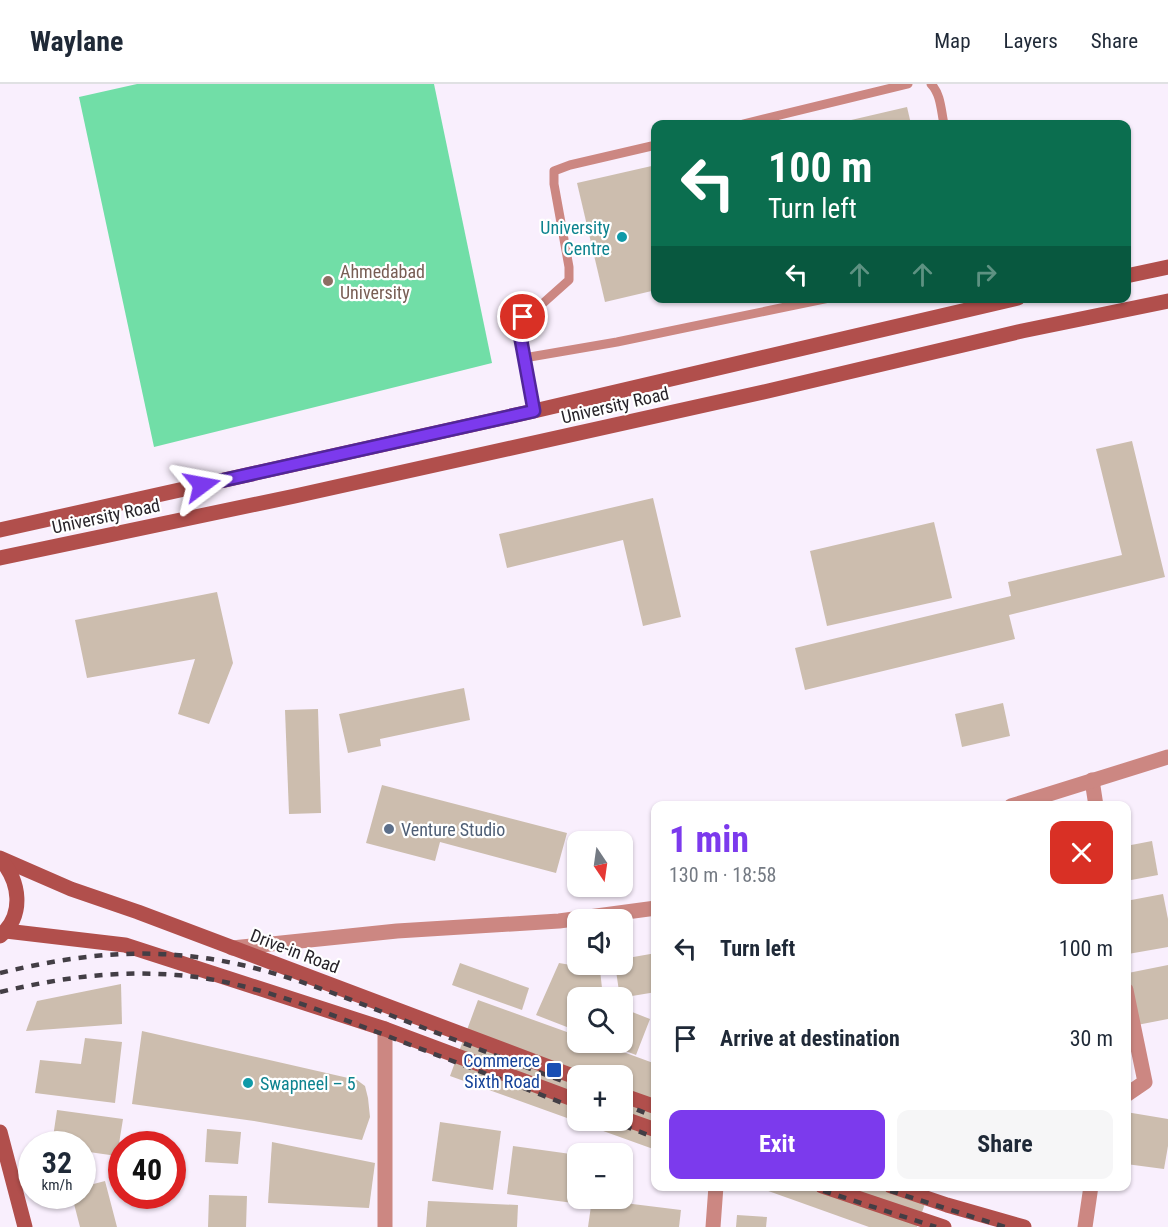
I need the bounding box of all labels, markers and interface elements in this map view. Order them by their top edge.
text: Waylane [30,25,123,58]
text: Map [934,29,971,53]
text: Layers [1004,29,1058,53]
text: Share [1091,29,1138,53]
text: 100 m [768,143,873,192]
icon: left [669,144,747,222]
text: Turn left [768,193,857,225]
place label: University Centre [540,217,610,259]
marker: University Centre [615,230,629,244]
icon: left [780,258,813,291]
icon: ahead [843,258,876,291]
icon: ahead [906,258,939,291]
icon: right [969,258,1002,291]
place label: Ahmedabad University [340,261,425,303]
marker: Ahmedabad University [321,274,335,288]
pin [497,291,548,342]
icon: arrive [506,300,539,333]
street label: University Road [559,382,671,428]
position arrow [170,453,234,517]
street label: University Road [50,494,162,538]
place label: Venture Studio [401,819,505,840]
text: 1 min [669,819,749,861]
button: close [1050,821,1113,884]
marker: Venture Studio [382,822,396,836]
north arrow [567,831,633,897]
map controls [567,831,633,1209]
text: 130 m · 18:58 [669,863,776,887]
button: sound [567,909,633,975]
street label: Drive-in Road [248,924,342,978]
icon: left [669,932,702,965]
text: Turn left [720,936,795,961]
text: 100 m [1059,936,1113,961]
button: search [567,987,633,1053]
icon: arrive [669,1022,702,1055]
text: Arrive at destination [720,1026,900,1051]
text: 30 m [1070,1026,1113,1051]
place label: Commerce Sixth Road [463,1050,540,1092]
marker: Commerce Sixth Road [545,1061,563,1079]
button: + [567,1065,633,1131]
place label: Swapneel – 5 [260,1073,356,1094]
marker: Swapneel – 5 [241,1076,255,1090]
button: Exit [669,1110,885,1179]
button: Share [897,1110,1113,1179]
speed limit sign: 40 [108,1131,186,1209]
button: − [567,1143,633,1209]
text: 32 [42,1145,72,1180]
text: km/h [42,1176,72,1194]

